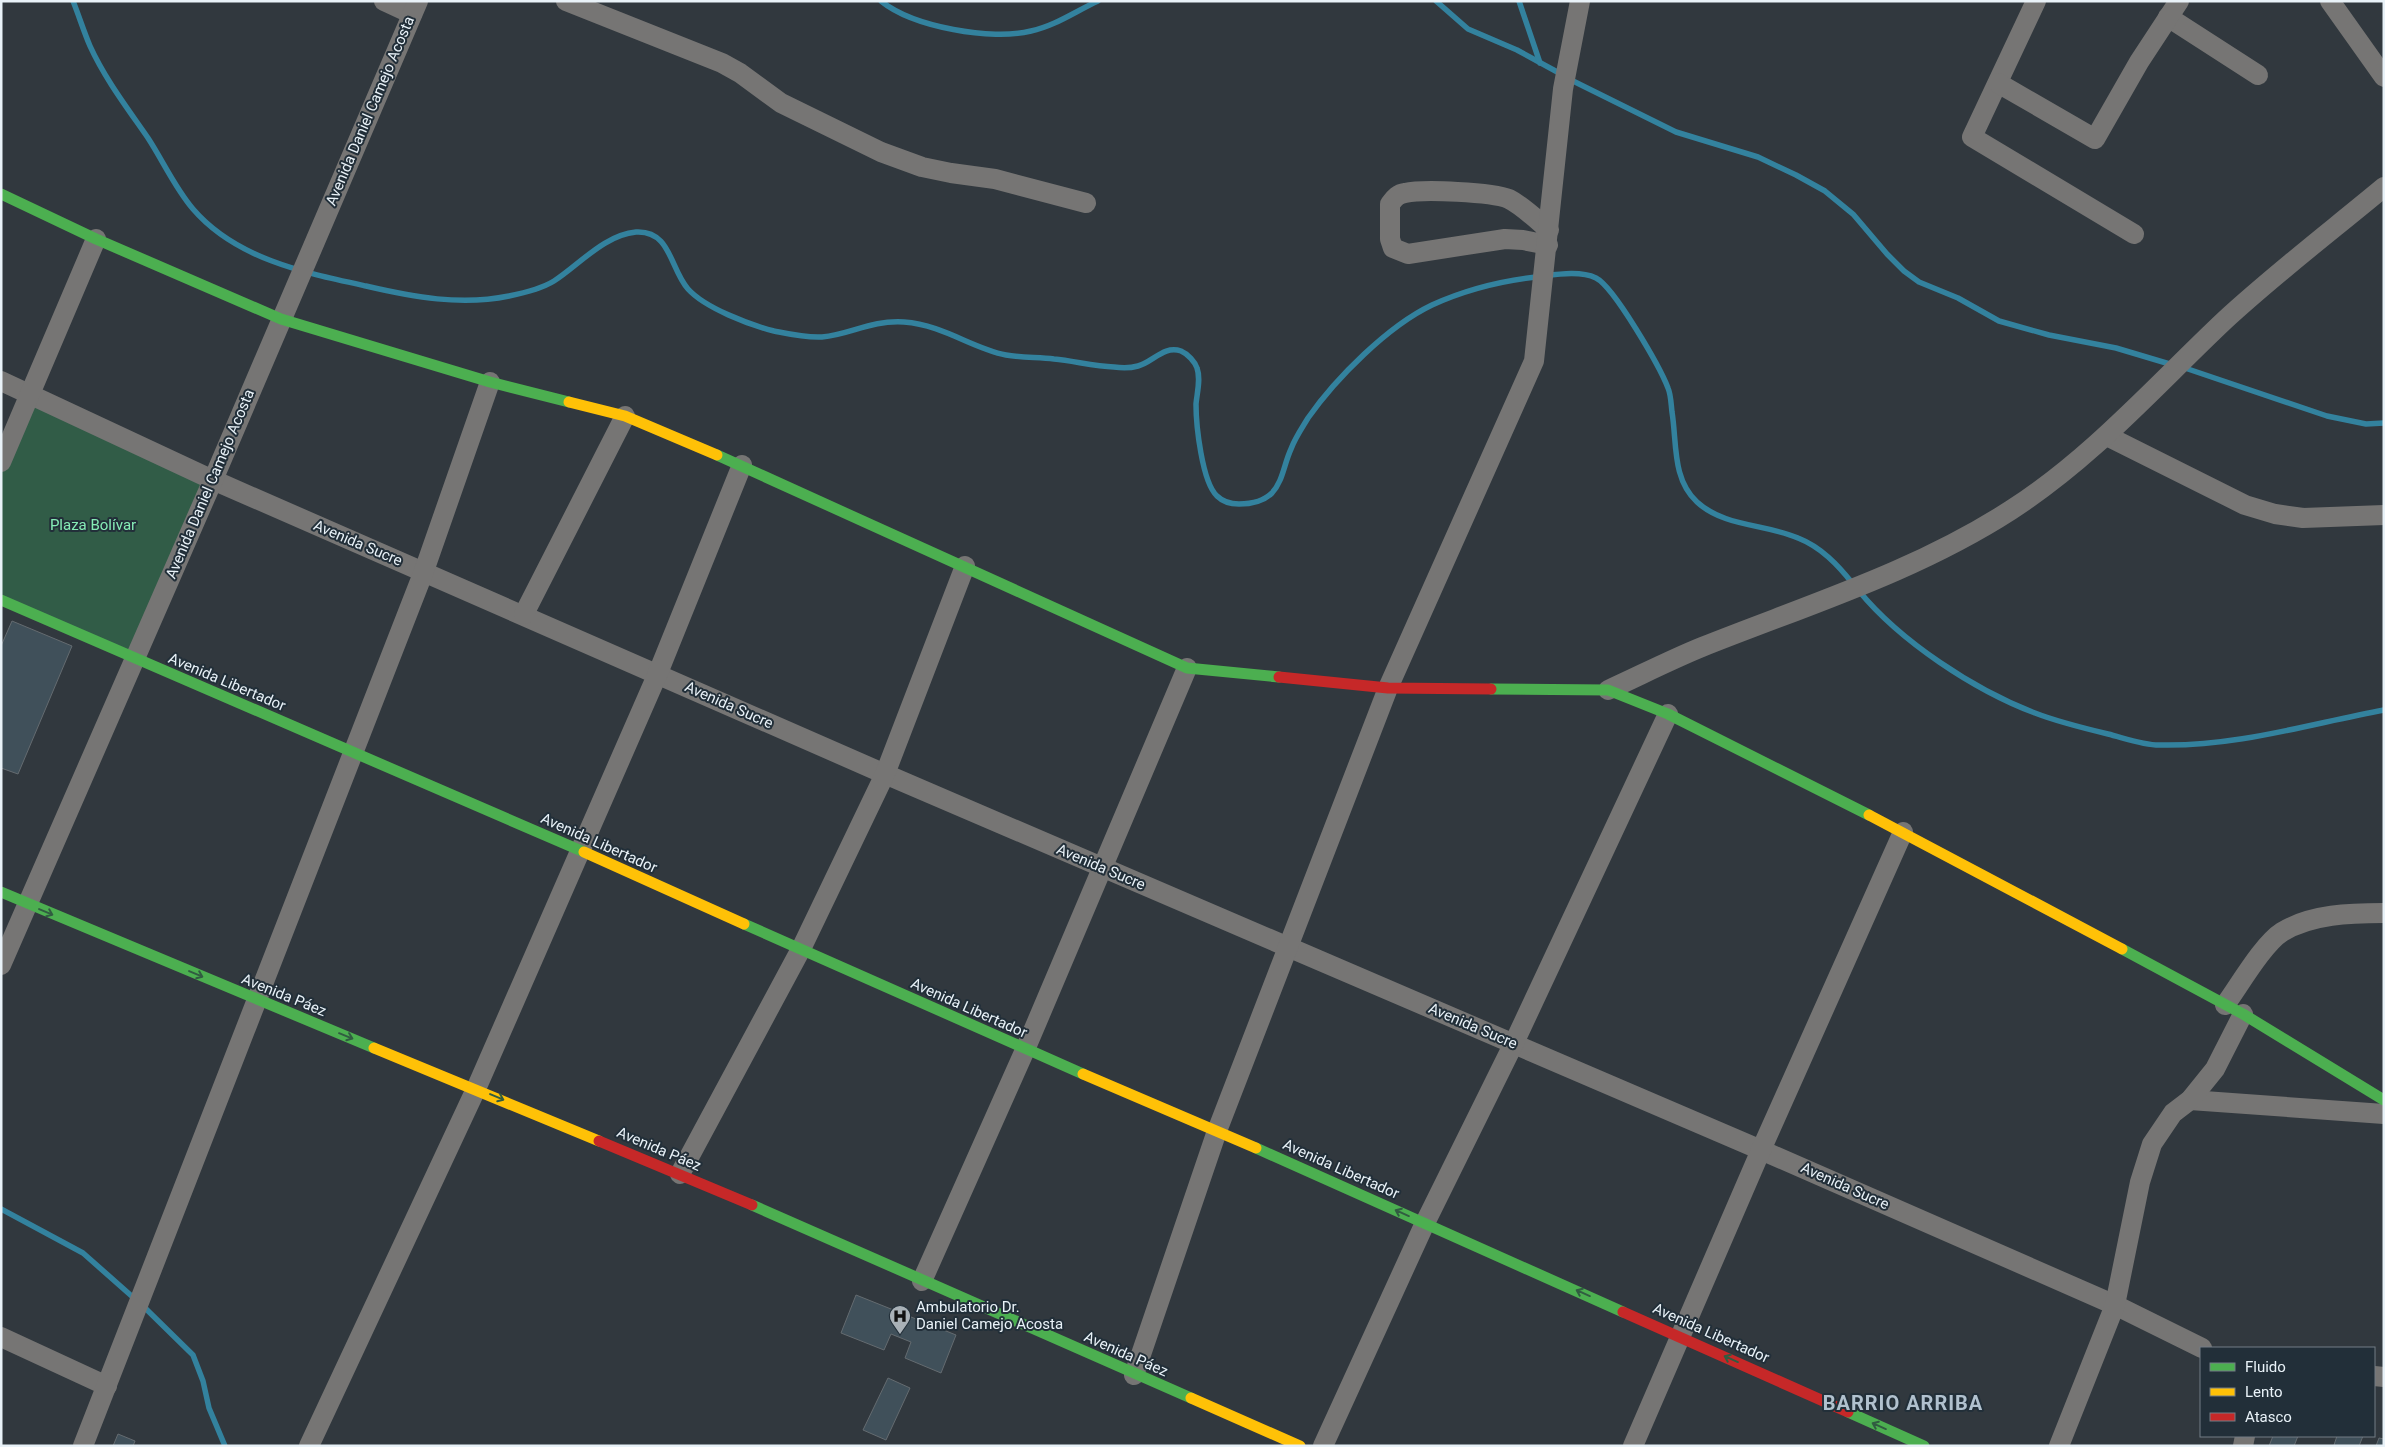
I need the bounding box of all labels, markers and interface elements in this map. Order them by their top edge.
street label: Avenida Daniel Camejo Acosta [322,14,418,208]
street label: Avenida Daniel Camejo Acosta [162,387,258,581]
park label: Plaza Bolívar [50,516,136,534]
street label: Avenida Sucre [311,516,405,570]
street label: Avenida Libertador [166,649,288,715]
street label: Avenida Sucre [682,678,776,733]
street label: Avenida Libertador [538,809,660,877]
street label: Avenida Sucre [1054,840,1148,894]
one-way arrow [38,907,53,917]
one-way arrow [188,970,203,980]
street label: Avenida Páez [239,970,329,1020]
street label: Avenida Libertador [908,974,1030,1042]
street label: Avenida Sucre [1426,999,1520,1053]
one-way arrow [338,1032,353,1041]
one-way arrow [489,1094,504,1103]
street label: Avenida Páez [614,1123,704,1175]
street label: Avenida Libertador [1280,1135,1402,1203]
street label: Avenida Sucre [1798,1159,1892,1214]
one-way arrow [1395,1207,1410,1217]
one-way arrow [1576,1287,1591,1297]
place label: Ambulatorio Dr. Daniel Camejo Acosta [916,1298,1063,1333]
street label: Avenida Libertador [1650,1299,1772,1367]
hospital icon: Ambulatorio Dr. Daniel Camejo Acosta [888,1304,912,1335]
street label: Avenida Páez [1081,1328,1171,1380]
legend [2200,1347,2375,1437]
one-way arrow [1724,1353,1739,1363]
text: Fluido [2245,1358,2286,1376]
text: Lento [2245,1383,2283,1401]
district label: BARRIO ARRIBA [1823,1391,1983,1415]
text: Atasco [2245,1408,2292,1426]
one-way arrow [1872,1420,1887,1430]

